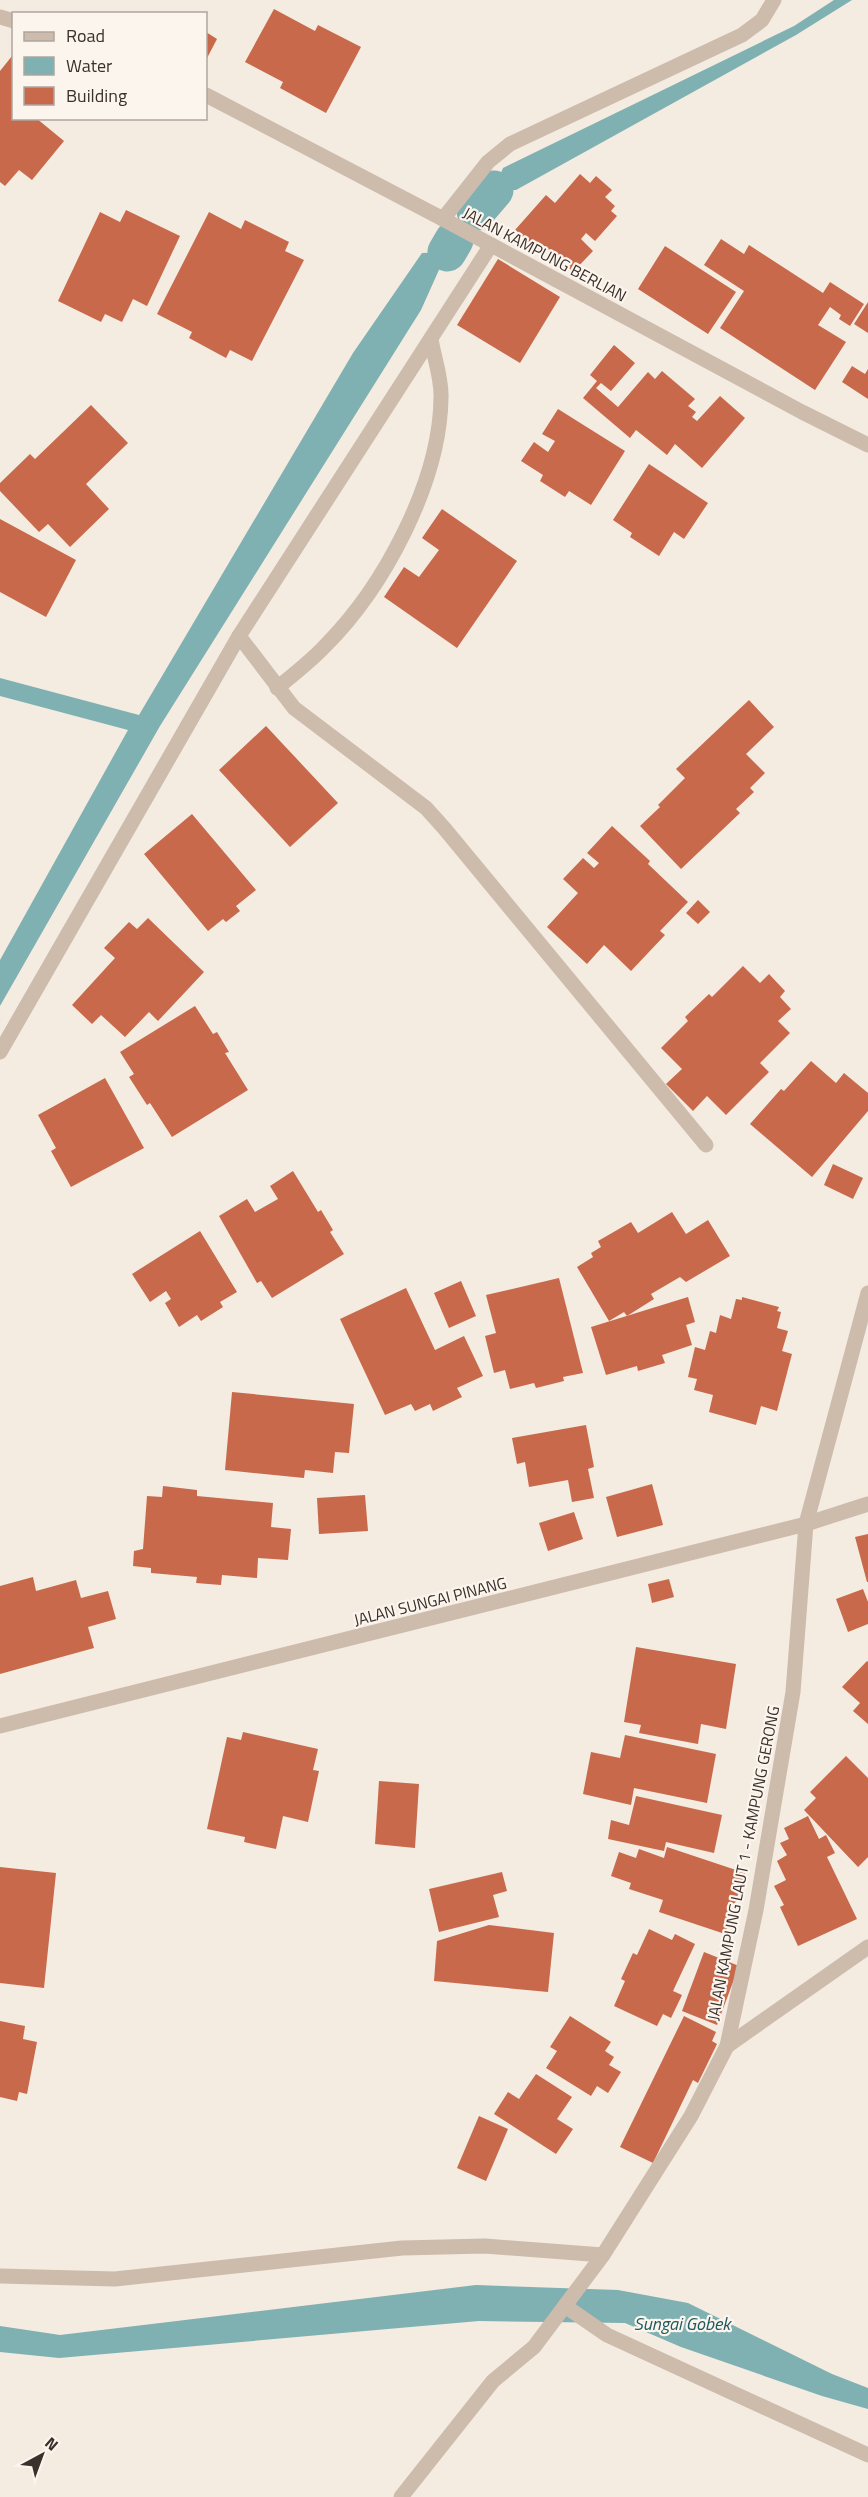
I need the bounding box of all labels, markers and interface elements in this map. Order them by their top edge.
legend [12,12,207,120]
text: Road [66,22,105,49]
text: Water [66,52,112,79]
text: Building [66,82,127,109]
street label: JALAN KAMPUNG BERLIAN [459,201,631,307]
street label: JALAN SUNGAI PINANG [351,1570,509,1632]
street label: JALAN KAMPUNG LAUT 1 - KAMPUNG GERONG [701,1704,785,2022]
water label: Sungai Gobek [634,2310,732,2337]
north arrow [12,2425,72,2485]
text: N [40,2431,64,2456]

